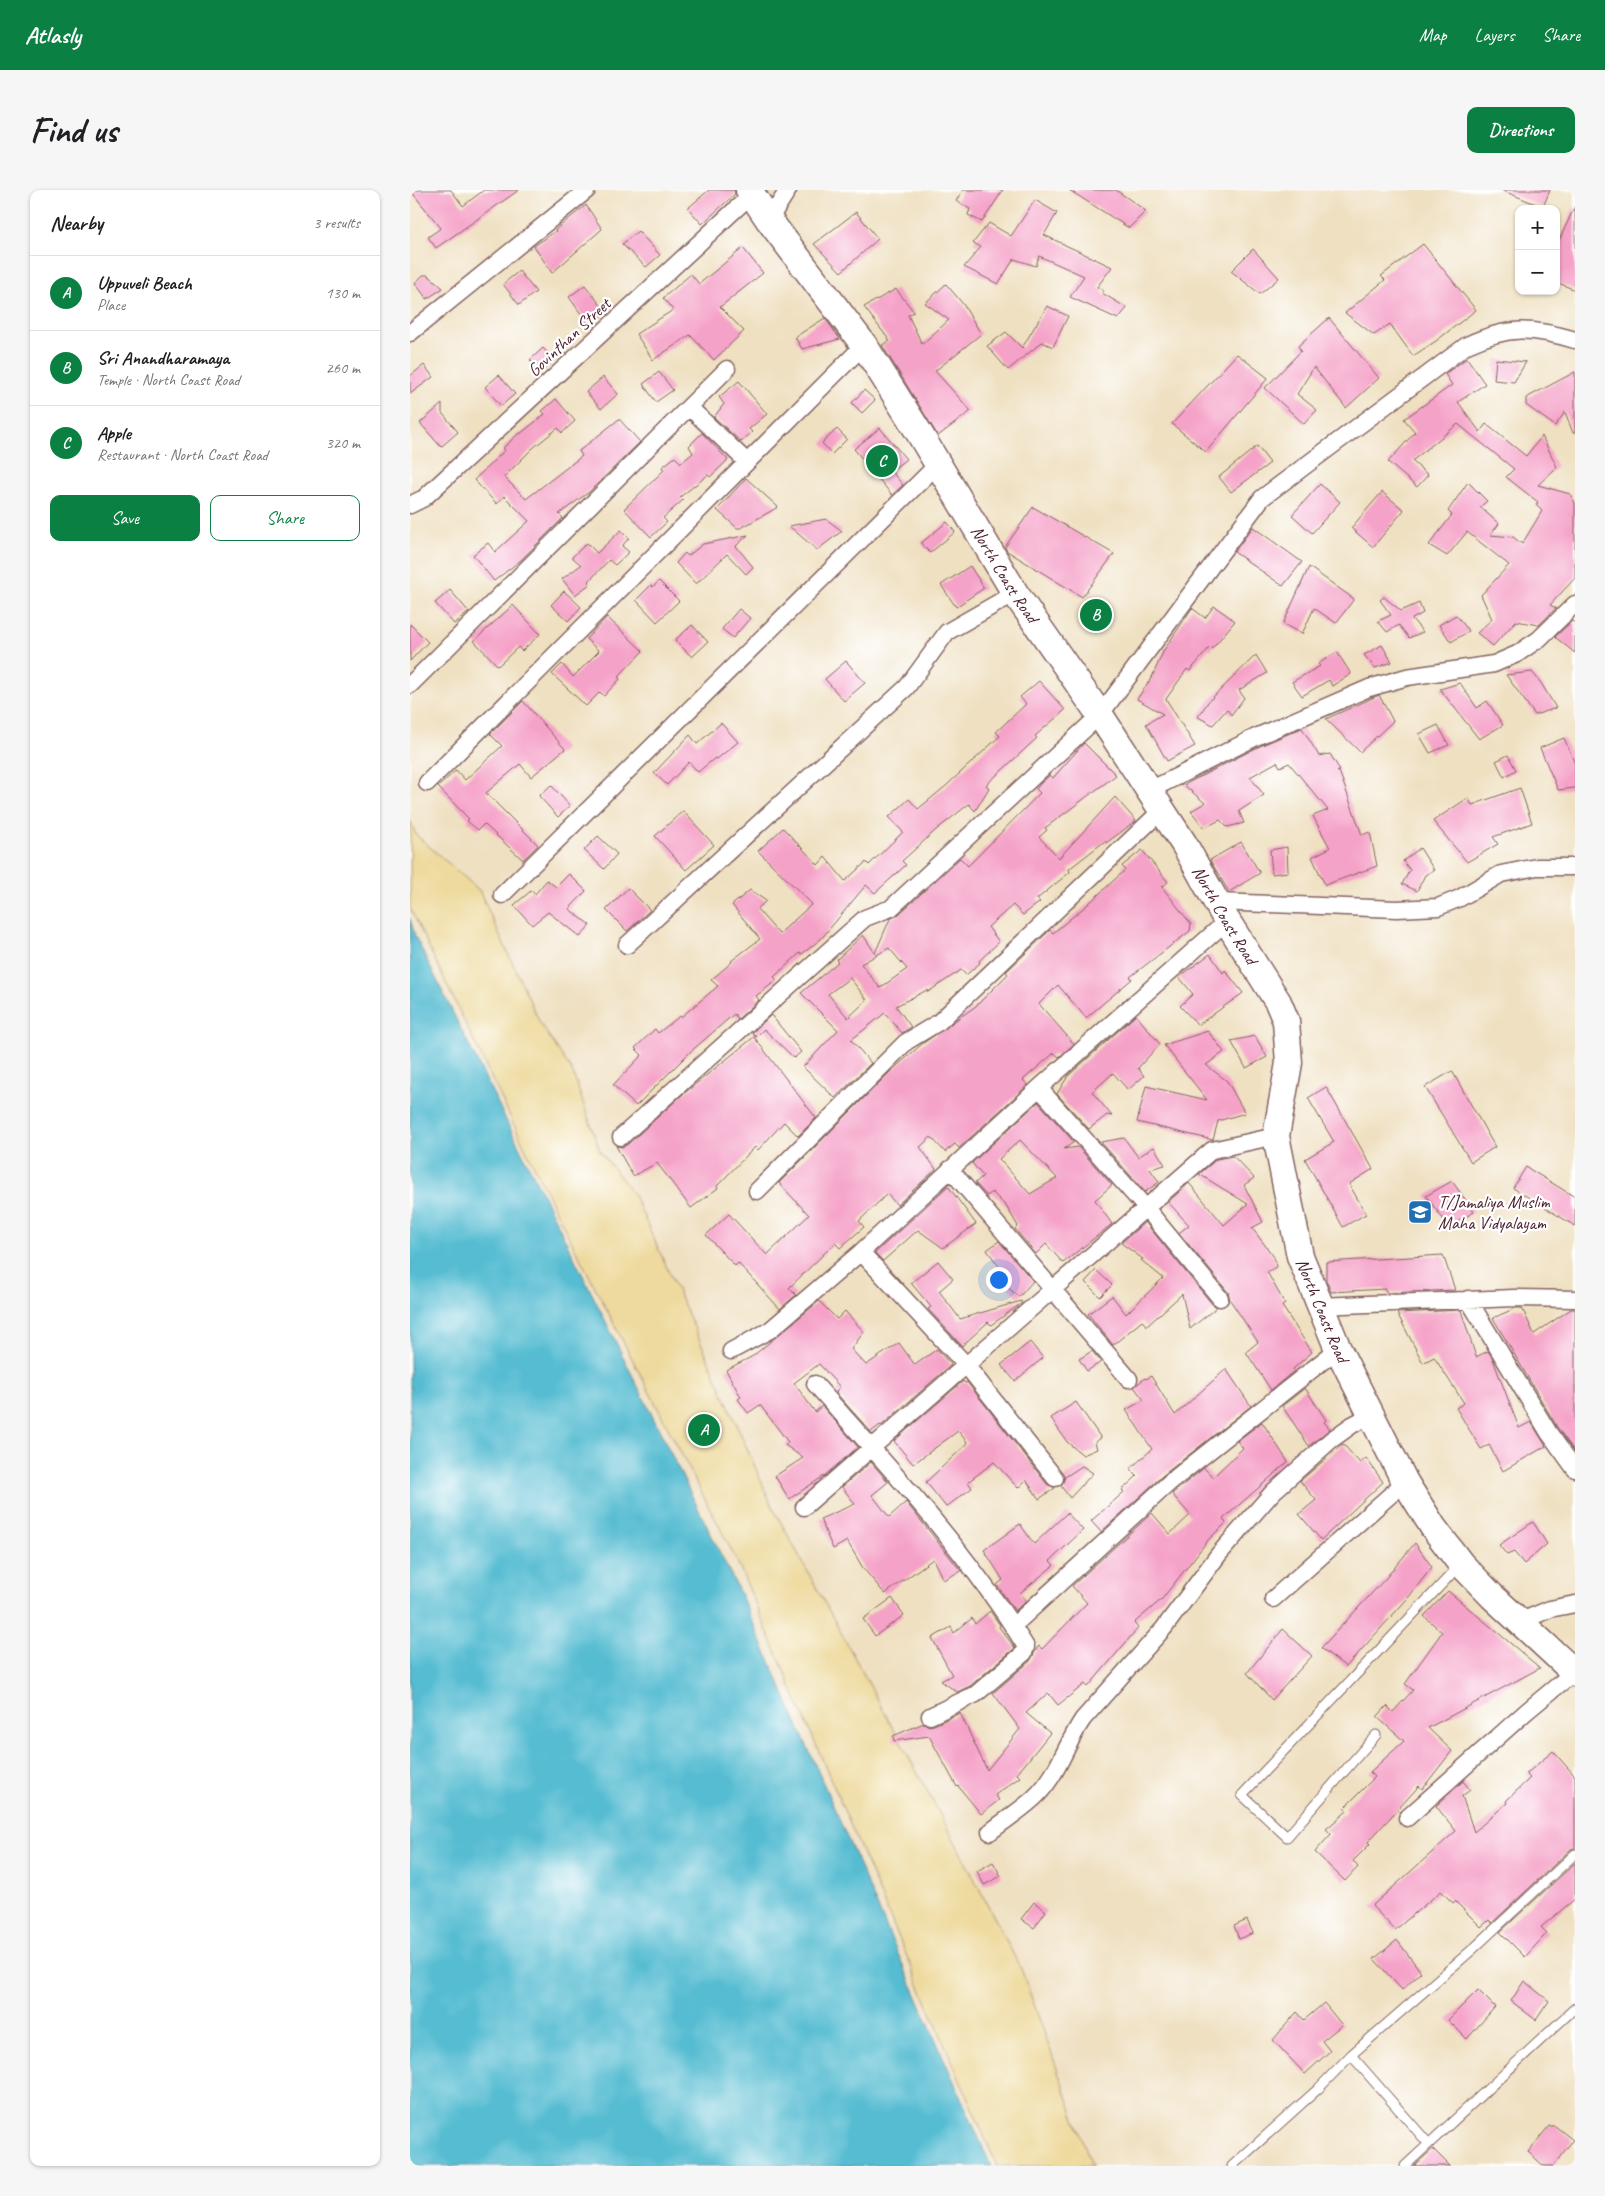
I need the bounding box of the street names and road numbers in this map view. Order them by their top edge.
street label: Govinthan Street [523,292,617,381]
street label: North Coast Road [966,522,1045,629]
street label: North Coast Road [1187,862,1264,971]
street label: North Coast Road [1291,1255,1355,1369]

